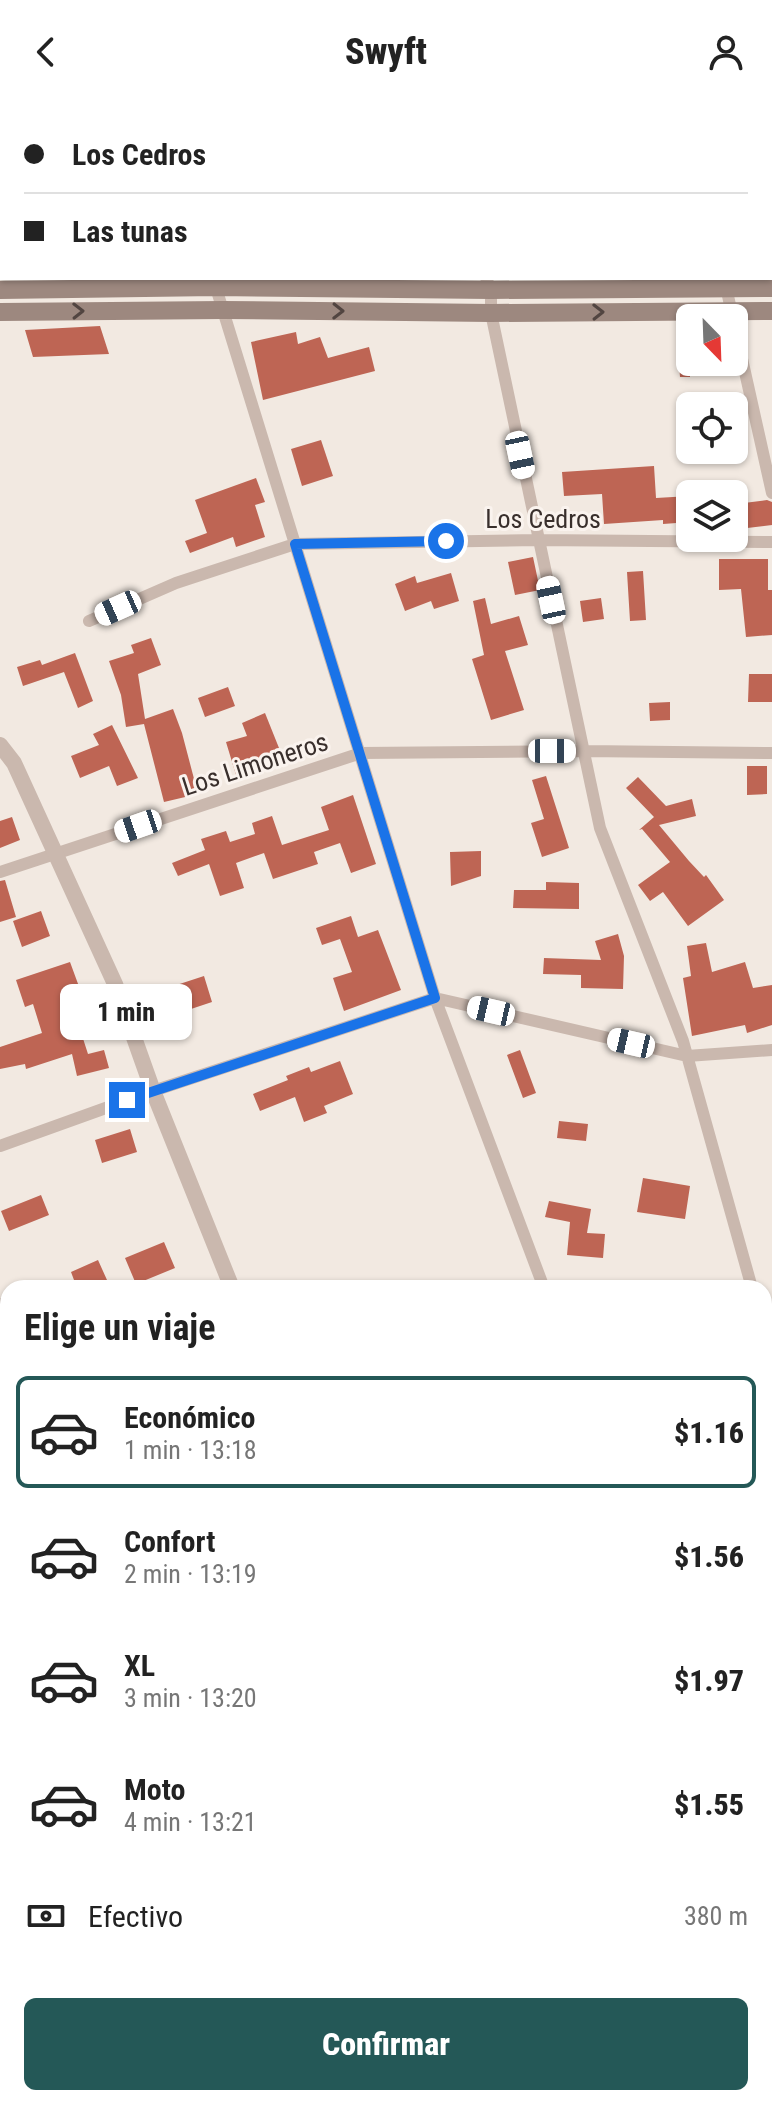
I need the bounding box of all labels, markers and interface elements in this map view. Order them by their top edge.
icon: back [24,30,68,74]
icon: person [704,30,748,74]
text: Swyft [345,31,427,73]
text: Los Cedros [72,137,206,172]
text: Las tunas [72,214,188,249]
one-way arrow [332,302,345,320]
one-way arrow [72,303,85,320]
one-way arrow [592,303,605,321]
north arrow [676,304,748,376]
map controls [676,304,748,552]
button: locate [676,392,748,464]
car [503,429,537,481]
button: layers [676,480,748,552]
street label: Los Cedros [485,504,601,534]
route start [428,523,464,559]
car [534,574,568,626]
car [91,587,145,629]
street label: Los Limoneros [178,726,332,802]
car [528,739,576,763]
car [111,807,165,845]
callout: 1 min [61,984,193,1040]
car [465,994,517,1028]
text: 1 min [97,997,155,1027]
car [605,1026,657,1060]
route end [109,1082,145,1118]
text: Elige un viaje [24,1307,215,1349]
icon: car [28,1396,100,1468]
text: Económico [124,1400,255,1435]
text: $1.16 [674,1415,744,1450]
text: 1 min · 13:18 [124,1435,257,1465]
icon: car [28,1520,100,1592]
text: Confort [124,1524,215,1559]
text: $1.56 [674,1539,744,1574]
text: 2 min · 13:19 [124,1559,257,1589]
icon: car [28,1644,100,1716]
text: XL [124,1648,155,1683]
text: $1.97 [674,1663,744,1698]
text: 3 min · 13:20 [124,1683,257,1713]
icon: car [28,1768,100,1840]
text: Moto [124,1772,185,1807]
text: $1.55 [674,1787,744,1822]
text: 4 min · 13:21 [124,1807,257,1837]
icon: cash [24,1894,68,1938]
text: Efectivo [88,1899,183,1934]
text: 380 m [684,1901,748,1931]
button: Confirmar [24,1998,748,2090]

